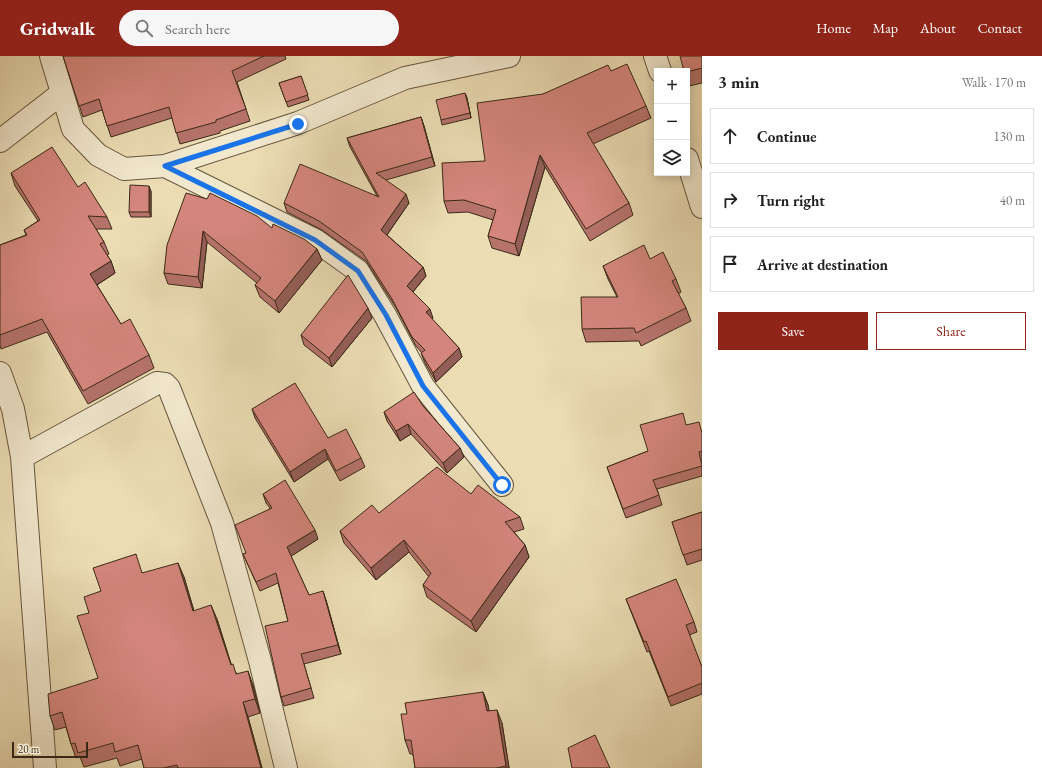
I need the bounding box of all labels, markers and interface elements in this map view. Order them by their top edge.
search box [119,10,399,46]
text: Gridwalk [20,16,95,41]
icon: search [133,17,155,39]
text: Search here [165,19,230,38]
text: Home [816,19,851,37]
text: Map [873,19,898,37]
text: About [920,19,956,37]
text: Contact [978,19,1022,37]
map controls [654,68,690,176]
button: + [654,68,690,104]
text: 3 min [718,71,759,93]
text: Walk · 170 m [962,74,1026,91]
button: − [654,104,690,140]
route end [289,115,307,133]
icon: ahead [719,125,741,147]
text: Continue [757,127,817,146]
text: 130 m [994,128,1025,145]
button: layers [654,140,690,176]
icon: right [719,189,741,211]
text: Turn right [757,191,825,210]
text: 40 m [1000,192,1025,209]
icon: arrive [719,253,741,275]
text: Arrive at destination [757,255,888,274]
button: Save [718,312,868,350]
button: Share [876,312,1026,350]
route start [493,476,511,494]
scale bar [12,740,88,759]
text: 20 m [18,742,39,756]

